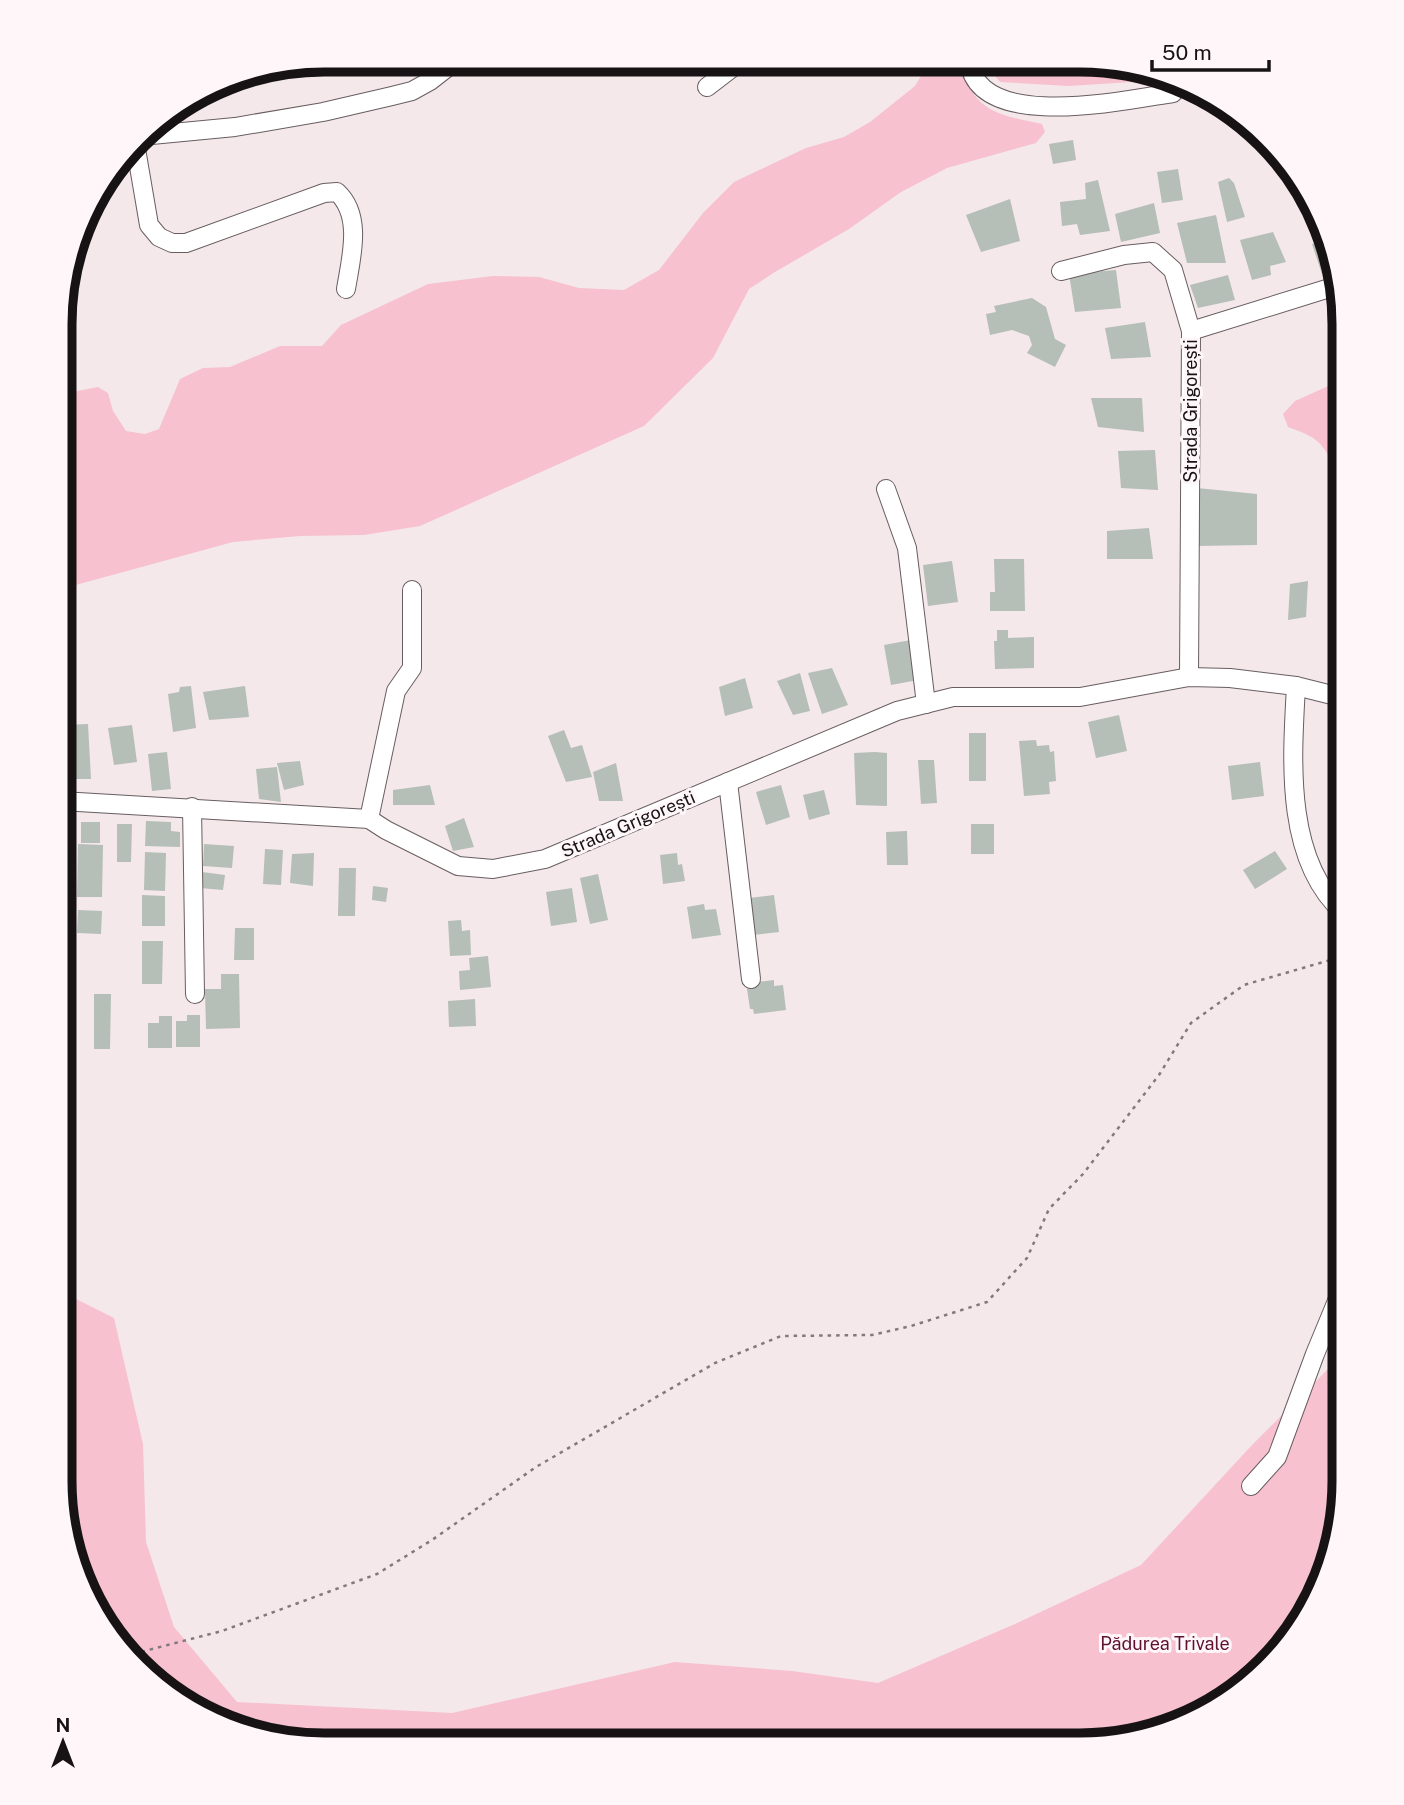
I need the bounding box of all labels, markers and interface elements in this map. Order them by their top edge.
scale bar [1152,28,1269,72]
text: 50 m [1162,40,1212,65]
street label: Strada Grigorești [1180,339,1201,483]
street label: Strada Grigorești [558,786,698,862]
park label: Pădurea Trivale [1100,1633,1230,1654]
north arrow [28,1707,98,1777]
text: N [56,1714,70,1736]

